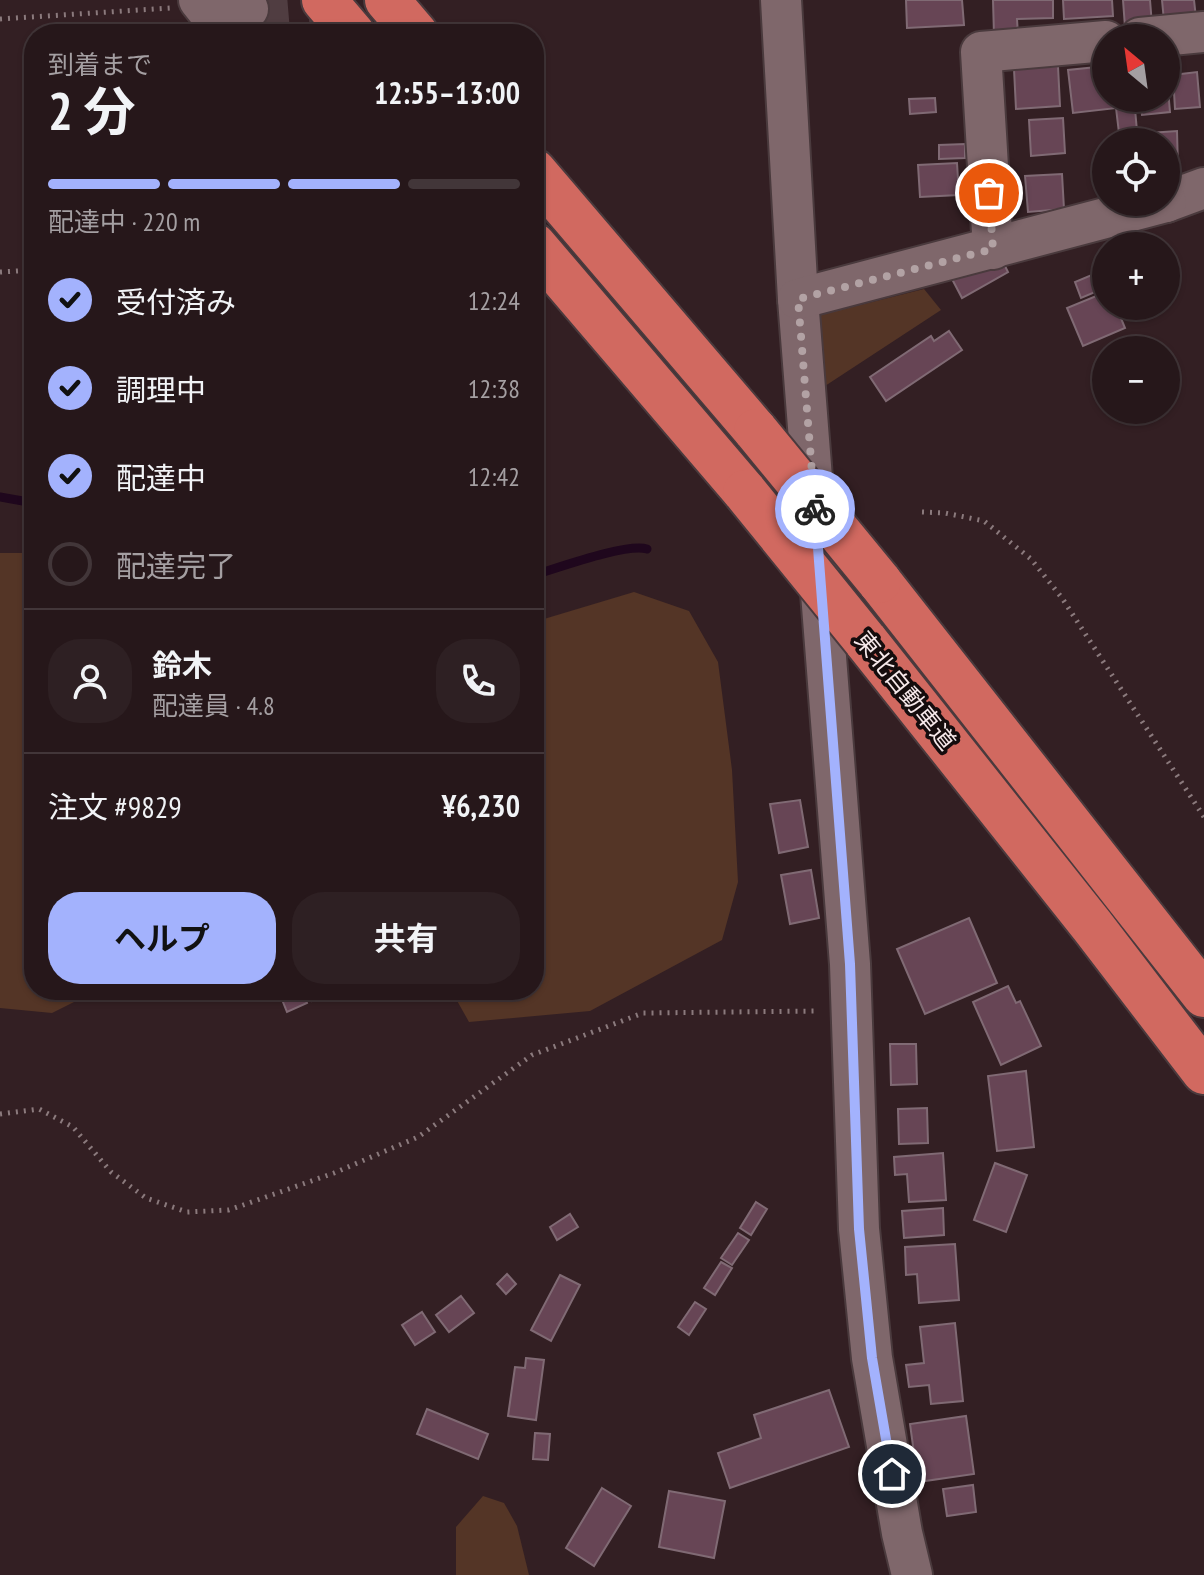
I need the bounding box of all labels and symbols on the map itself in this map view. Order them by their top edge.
north arrow [1092,24,1180,112]
pin [955,159,1023,227]
courier [775,469,855,549]
street label: 東北自動車道 [848,625,963,756]
pin [858,1440,926,1508]

